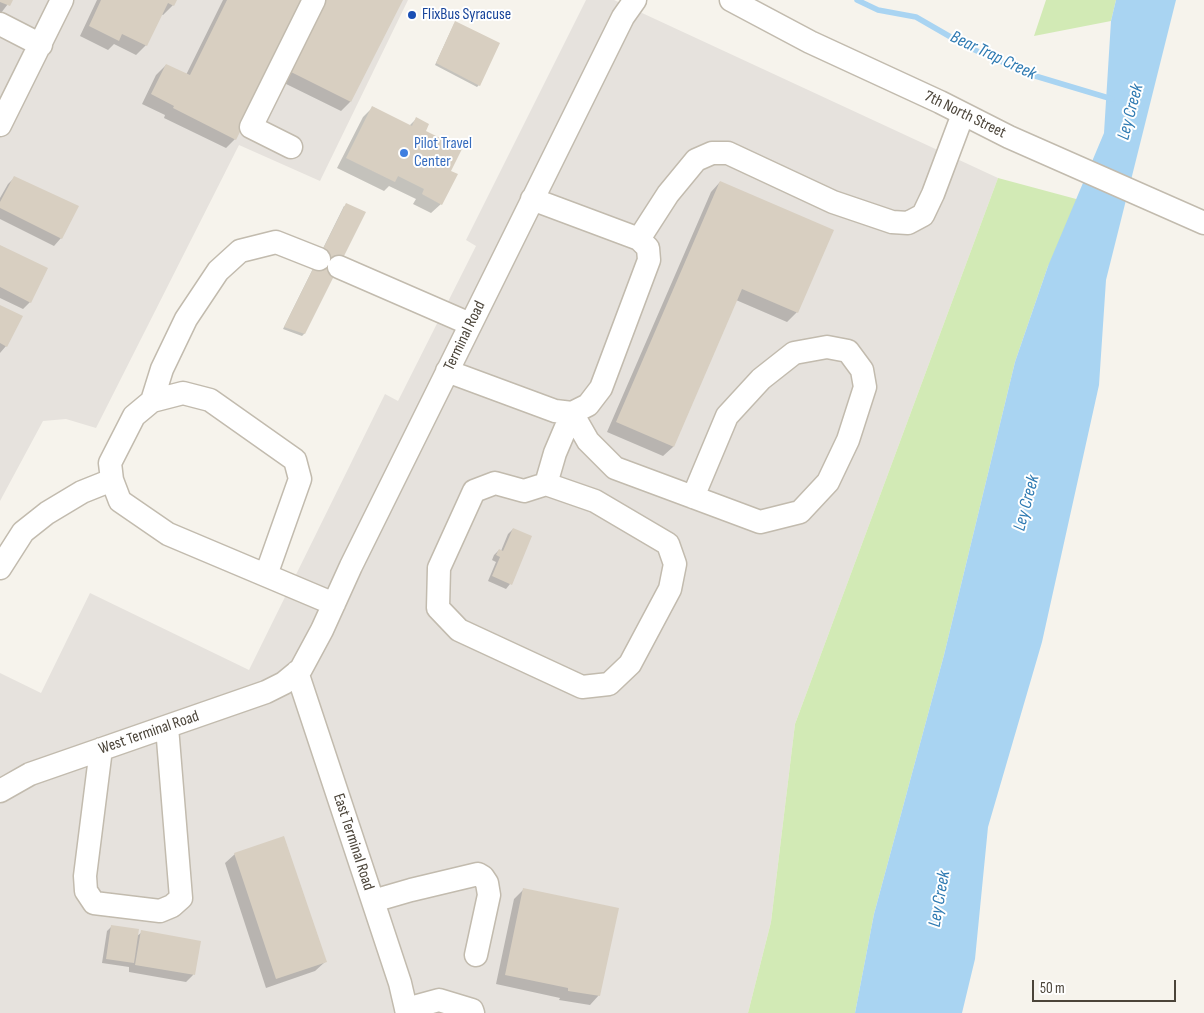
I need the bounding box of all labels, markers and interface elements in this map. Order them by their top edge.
place label: FlixBus Syracuse [422,5,511,25]
marker: FlixBus Syracuse [406,9,418,21]
water label: Bear Trap Creek [947,27,1039,85]
water label: Ley Creek [1113,82,1149,142]
street label: 7th North Street [921,87,1009,143]
place label: Pilot Travel Center [414,134,472,172]
marker: Pilot Travel Center [398,147,410,159]
street label: Terminal Road [440,298,490,374]
water label: Ley Creek [1009,473,1045,533]
street label: West Terminal Road [96,707,202,759]
street label: East Terminal Road [328,791,378,893]
water label: Ley Creek [924,869,956,929]
scale bar [1034,970,1178,1002]
text: 50 m [1040,979,1065,998]

